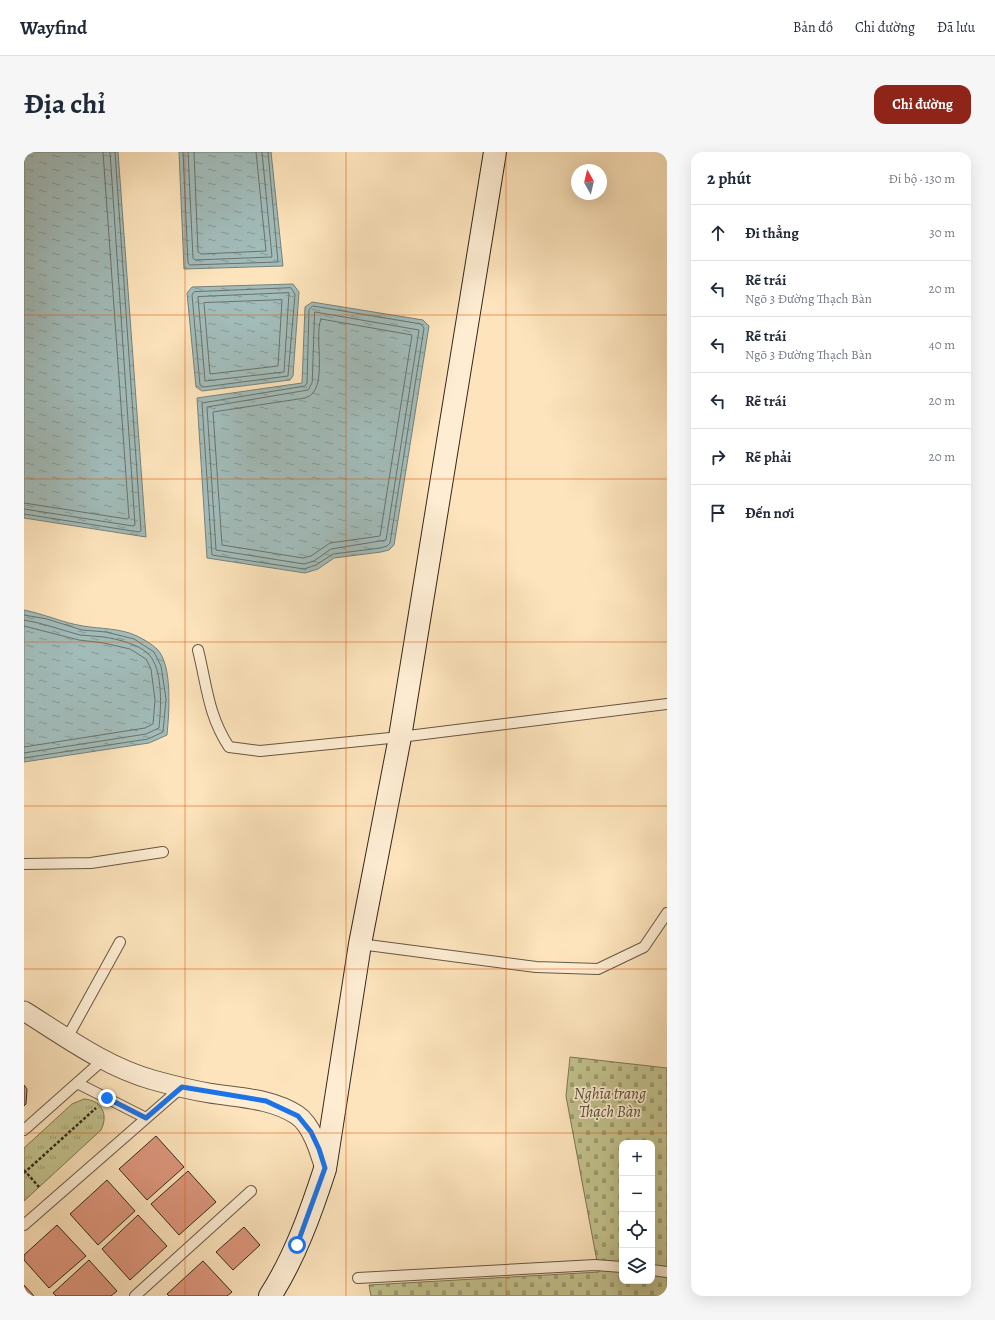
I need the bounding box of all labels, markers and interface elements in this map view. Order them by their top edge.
text: Wayfind [20,15,87,41]
text: Bản đồ [793,18,833,37]
text: Chỉ đường [855,18,915,37]
text: Đã lưu [937,18,975,37]
text: Địa chỉ [24,85,106,123]
button: Chỉ đường [874,85,971,124]
north arrow [571,164,607,200]
text: 2 phút [707,167,751,190]
text: Đi bộ · 130 m [889,170,955,187]
icon: ahead [707,222,729,244]
text: Đi thẳng [745,223,799,243]
text: 30 m [929,224,955,241]
text: Rẽ trái [745,270,786,290]
icon: left [707,278,729,300]
text: 20 m [929,280,955,297]
text: Ngõ 3 Đường Thạch Bàn [745,290,872,307]
text: Rẽ trái [745,326,786,346]
icon: left [707,334,729,356]
text: 40 m [929,336,955,353]
text: Ngõ 3 Đường Thạch Bàn [745,346,872,363]
icon: left [707,390,729,412]
text: Rẽ trái [745,391,786,411]
text: 20 m [929,392,955,409]
icon: right [707,446,729,468]
text: Rẽ phải [745,447,791,467]
text: 20 m [929,448,955,465]
icon: arrive [707,502,729,524]
text: Đến nơi [745,503,794,523]
park label: Nghĩa trang Thạch Bàn [574,1083,646,1123]
route end [98,1089,116,1107]
map controls [619,1140,655,1284]
button: + [619,1140,655,1176]
button: − [619,1176,655,1212]
button: locate [619,1212,655,1248]
route start [288,1236,306,1254]
button: layers [619,1248,655,1284]

